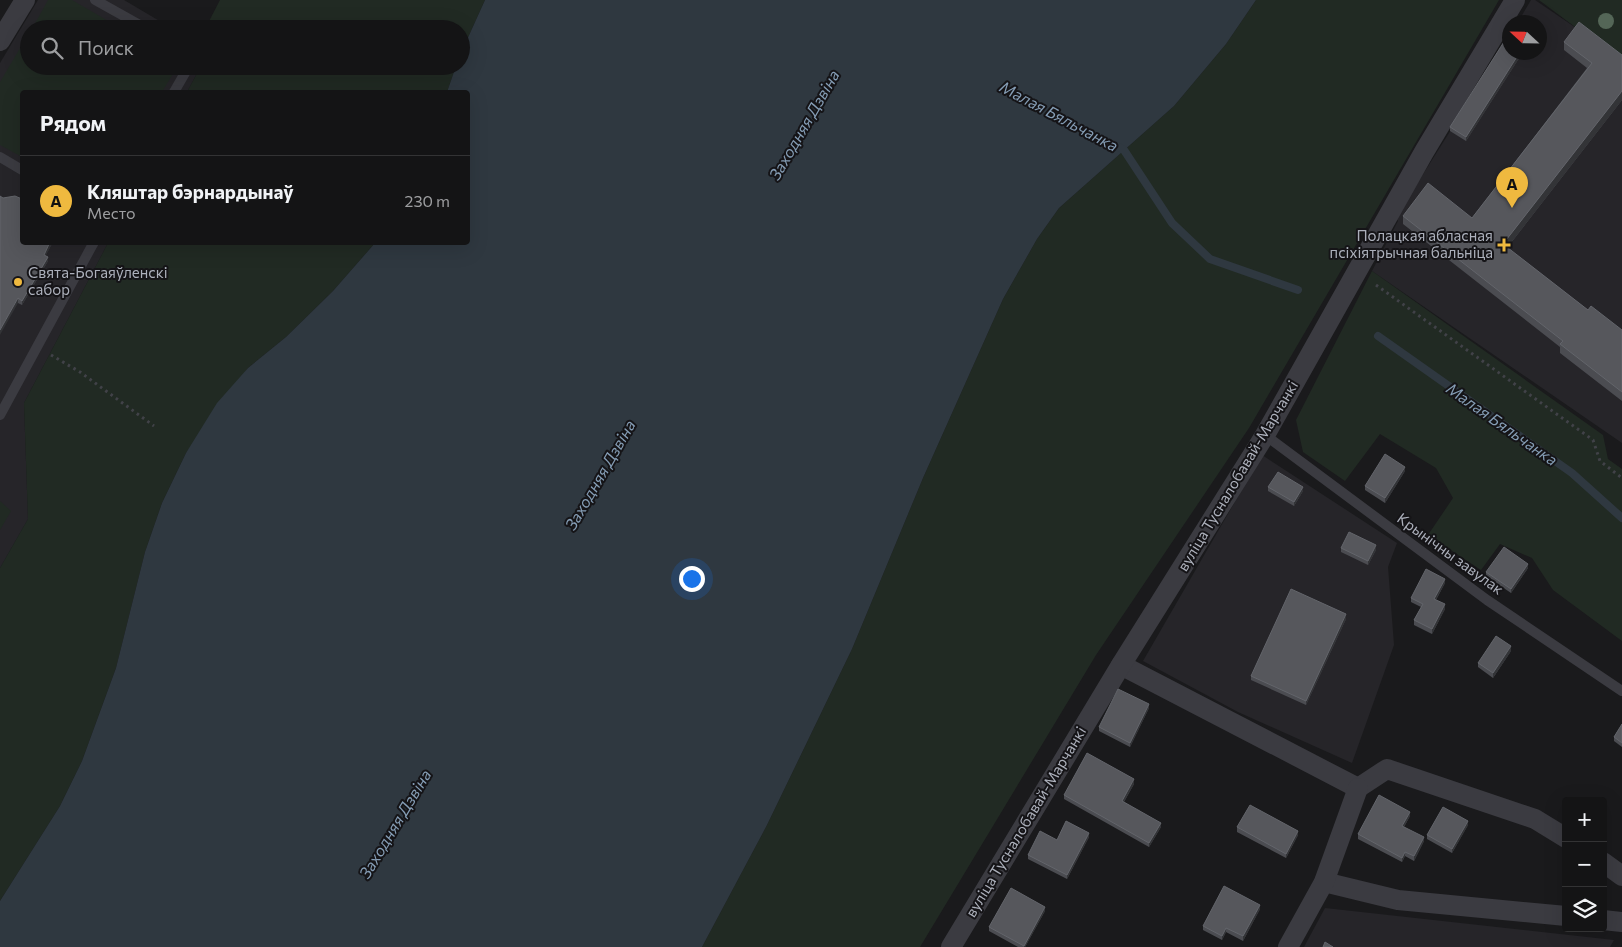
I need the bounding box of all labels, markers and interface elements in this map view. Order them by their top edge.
north arrow [1502,15,1547,60]
search box [20,20,470,75]
icon: search [38,34,66,62]
text: Поиск [78,36,134,59]
water label: Заходняя Дзвіна [764,66,843,183]
water label: Малая Бяльчанка [997,76,1122,155]
text: Рядом [40,110,106,135]
pin: A [1496,167,1528,208]
text: Кляштар бэрнардынаў [87,180,294,203]
text: A [50,191,62,210]
text: 230 m [405,191,450,210]
text: Место [87,203,136,222]
place label: Полацкая абласная псіхіятрычная бальніца [1330,226,1493,261]
marker: Полацкая абласная псіхіятрычная бальніца [1497,238,1511,252]
place label: Свята-Богаяўленскі сабор [28,263,168,298]
marker: Свята-Богаяўленскі сабор [12,276,24,288]
street label: вуліца Тусналобавай-Марчанкі [1173,377,1301,574]
water label: Малая Бяльчанка [1443,378,1561,469]
water label: Заходняя Дзвіна [560,416,639,533]
street label: Крынічны завулак [1394,509,1507,598]
your location [679,566,705,592]
street label: вуліца Тусналобавай-Марчанкі [961,723,1089,920]
water label: Заходняя Дзвіна [355,766,435,882]
map controls [1562,797,1607,932]
button: + [1562,797,1607,842]
button: − [1562,842,1607,887]
button: layers [1562,887,1607,932]

